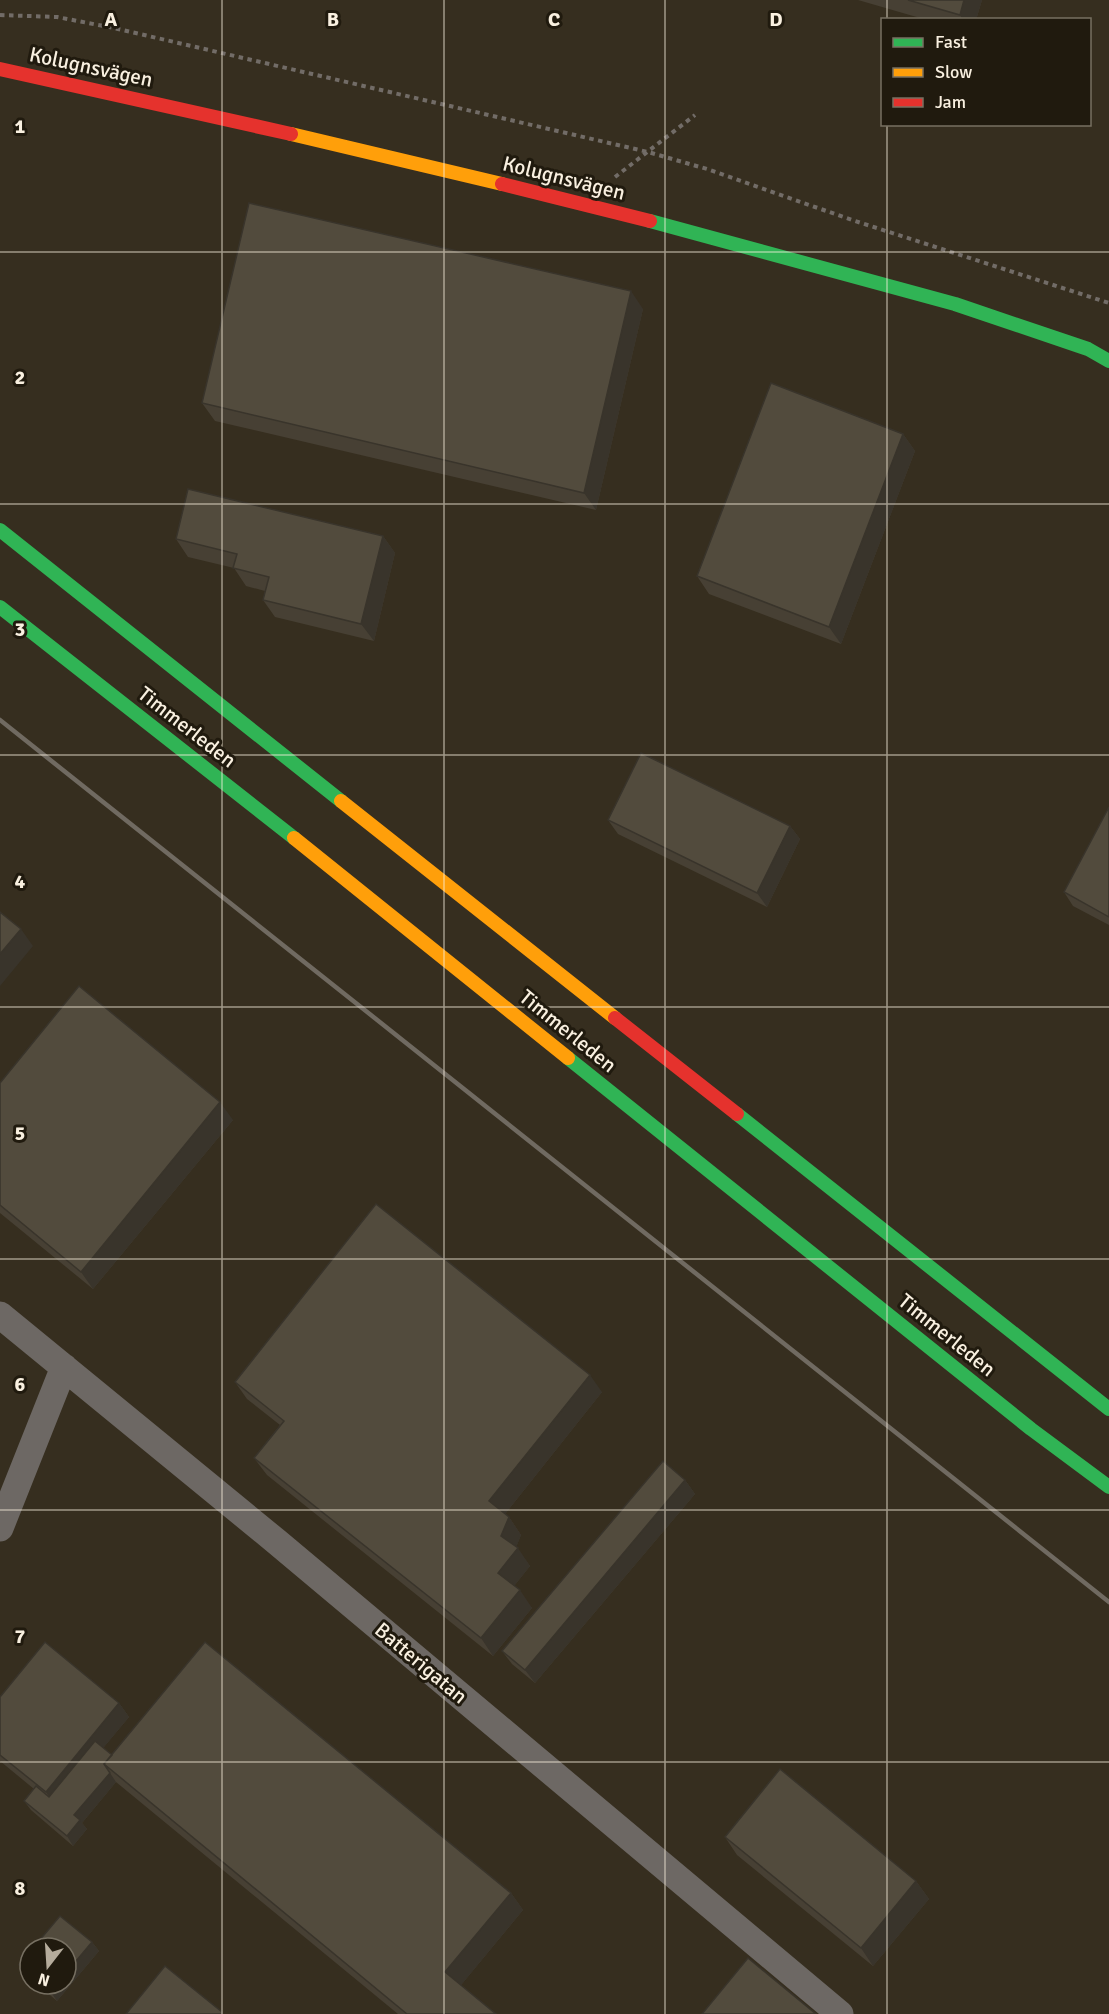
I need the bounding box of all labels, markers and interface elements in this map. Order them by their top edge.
text: A [105,7,118,32]
text: B [327,7,339,32]
text: C [548,7,560,32]
text: D [769,7,783,32]
legend [881,18,1091,126]
text: Fast [935,31,967,53]
street label: Kolugnsvägen [27,41,155,93]
text: Slow [935,61,972,83]
text: Jam [935,91,966,113]
text: 1 [15,114,26,139]
street label: Kolugnsvägen [500,150,628,206]
text: 2 [15,365,25,390]
text: 3 [15,617,25,642]
street label: Timmerleden [133,681,241,773]
text: 4 [15,869,26,894]
street label: Timmerleden [514,984,622,1078]
text: 5 [15,1121,25,1146]
street label: Timmerleden [893,1288,1001,1382]
text: 6 [15,1372,26,1397]
street label: Batterigatan [369,1617,473,1709]
text: 7 [15,1624,26,1649]
text: 8 [15,1876,26,1901]
north arrow [18,1936,78,1996]
text: N [36,1968,52,1991]

